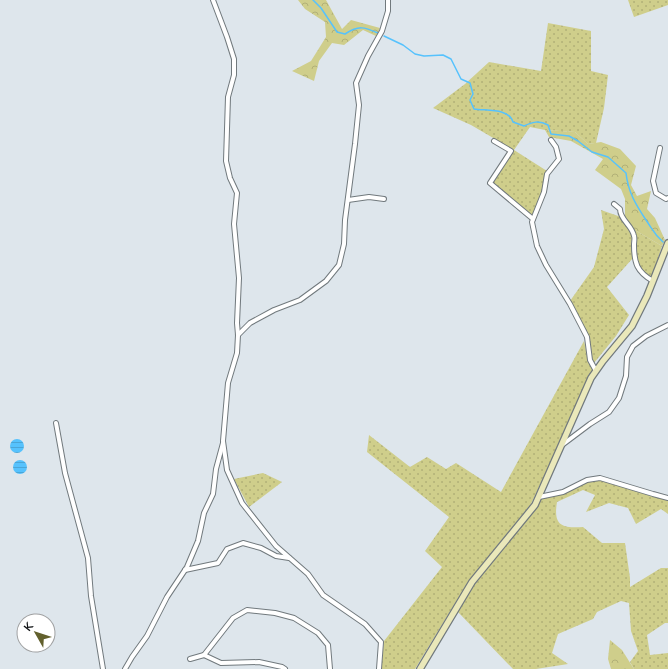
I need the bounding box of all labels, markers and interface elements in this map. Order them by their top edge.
north arrow [16,613,56,653]
text: K [20,619,37,635]

